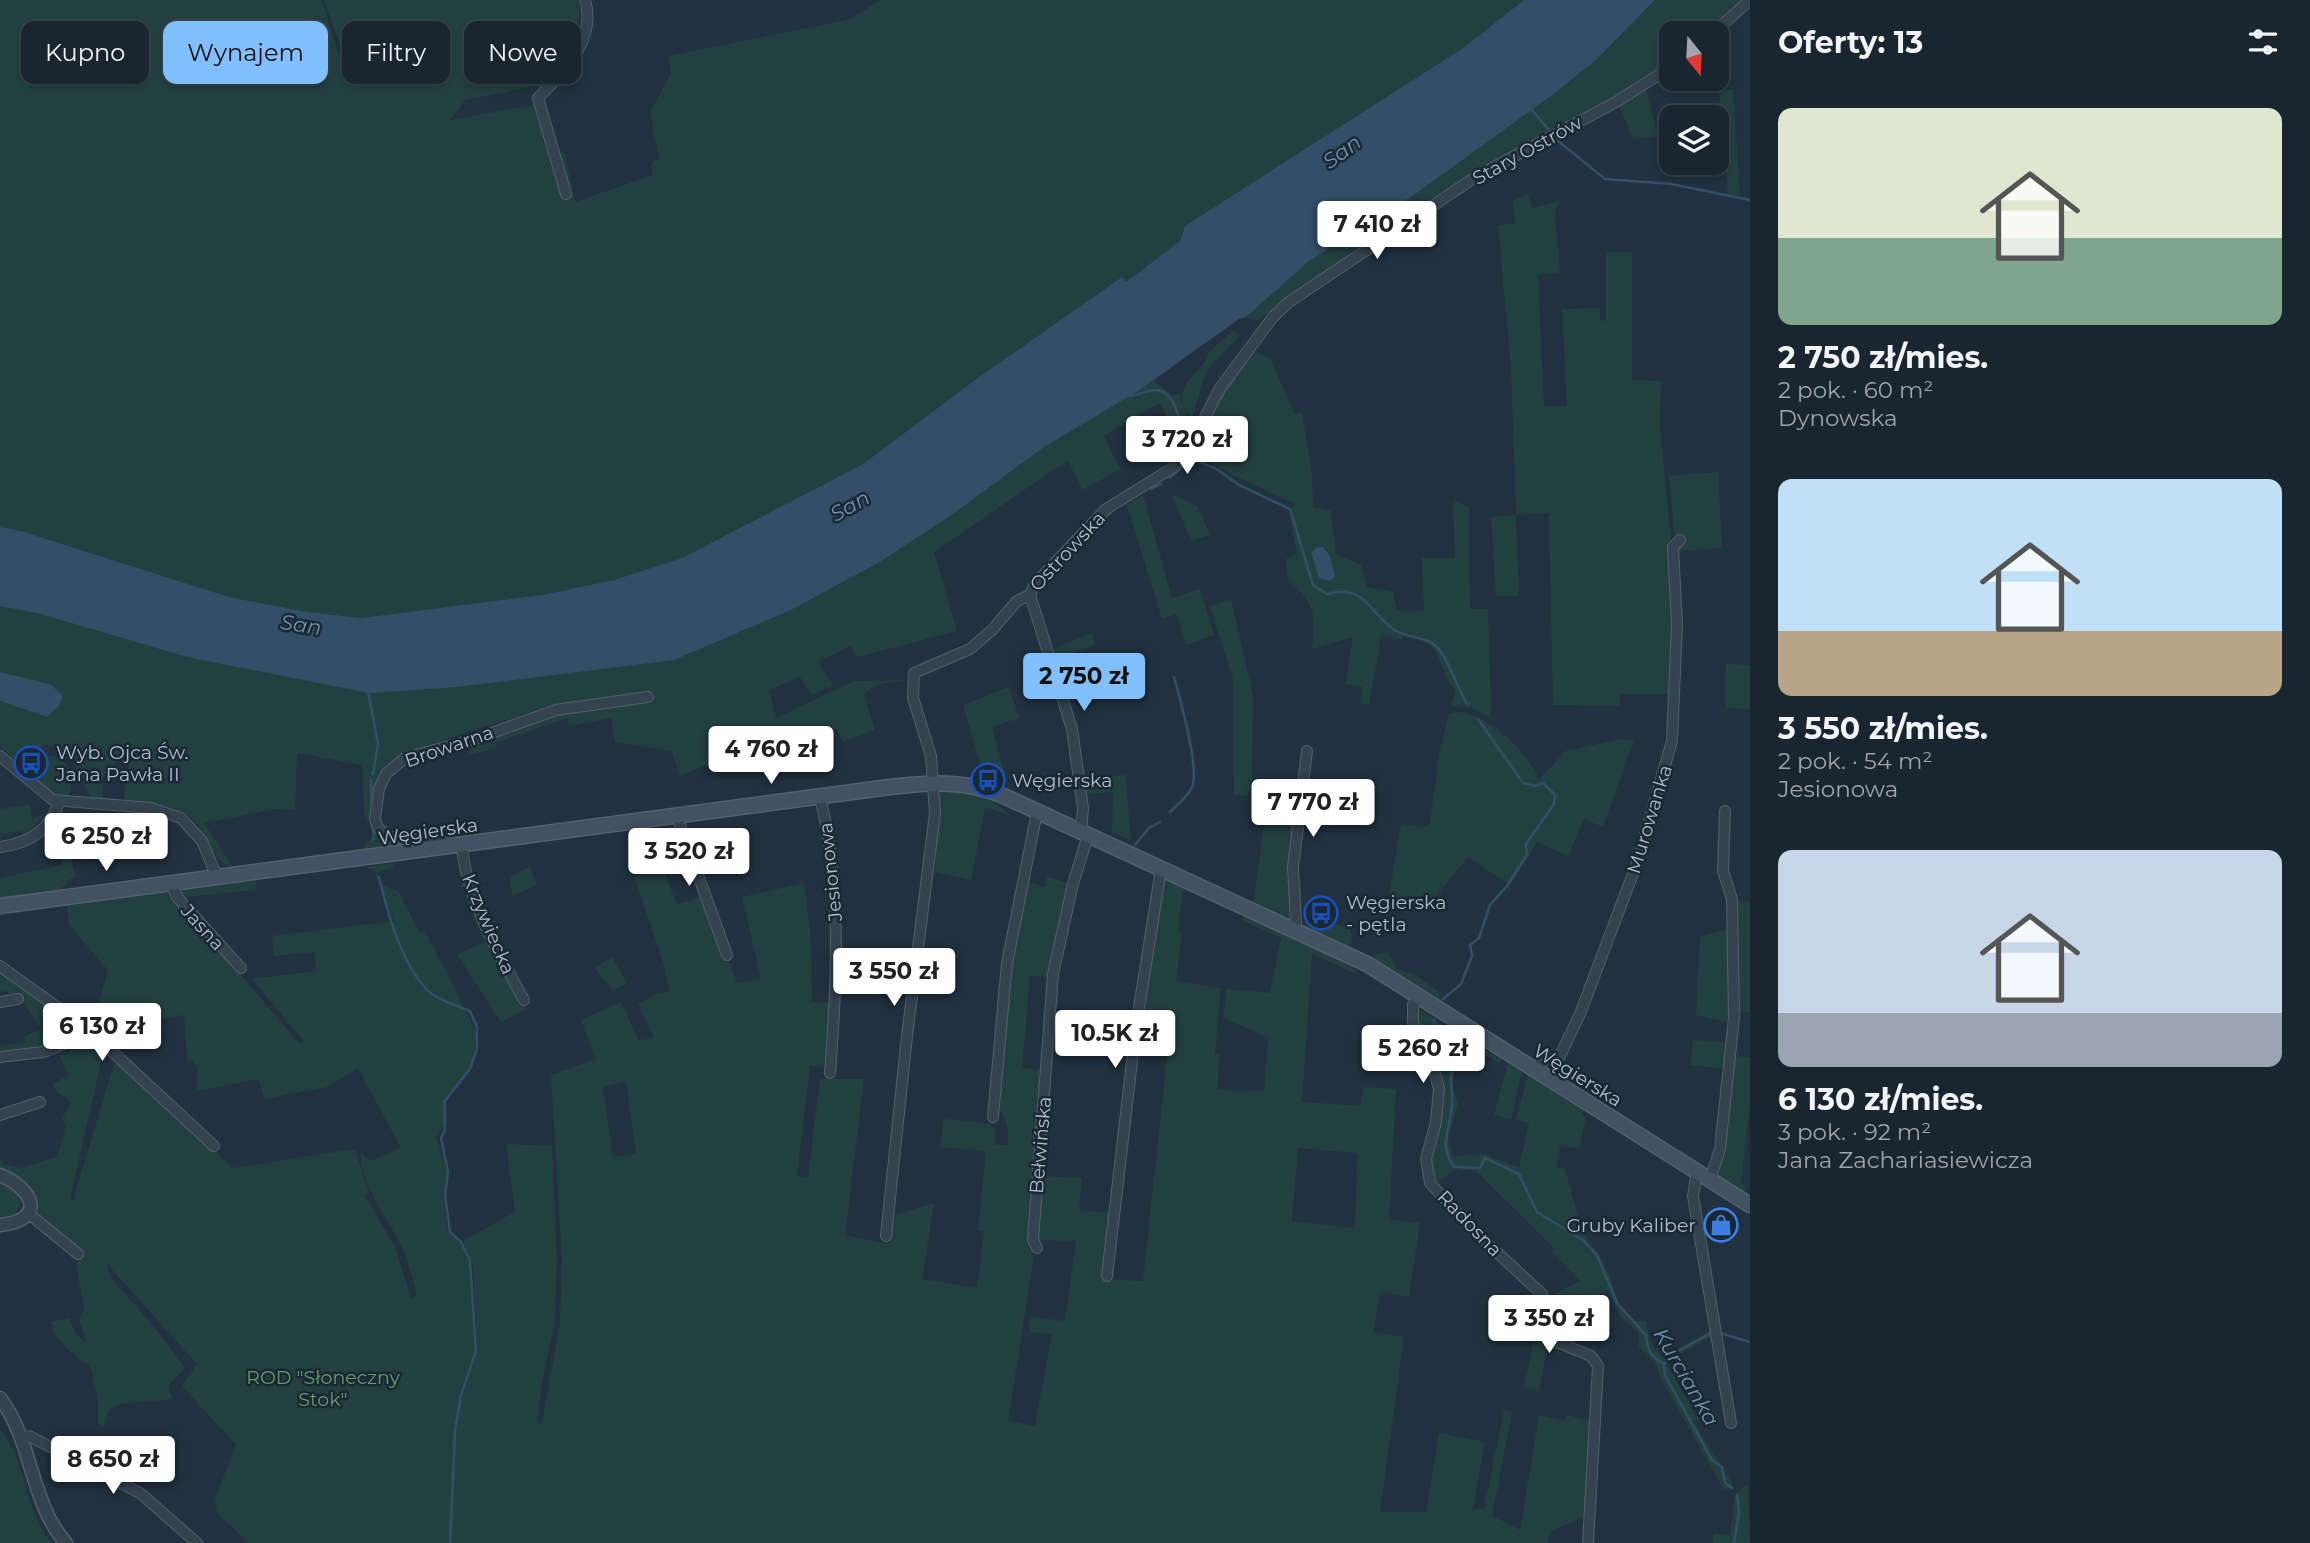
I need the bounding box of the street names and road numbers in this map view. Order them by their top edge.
street label: Stary Ostrów [1468,111,1586,190]
street label: Ostrowska [1025,507,1110,596]
street label: Browarna [402,721,497,772]
street label: Murowanka [1622,762,1677,876]
street label: Węgierska [377,813,479,850]
street label: Jesionowa [814,821,847,924]
street label: Krzywiecka [457,871,520,978]
street label: Jasna [175,899,229,955]
street label: Węgierska [1529,1039,1626,1112]
street label: Bełwińska [1025,1096,1056,1195]
street label: Radosna [1433,1186,1507,1261]

